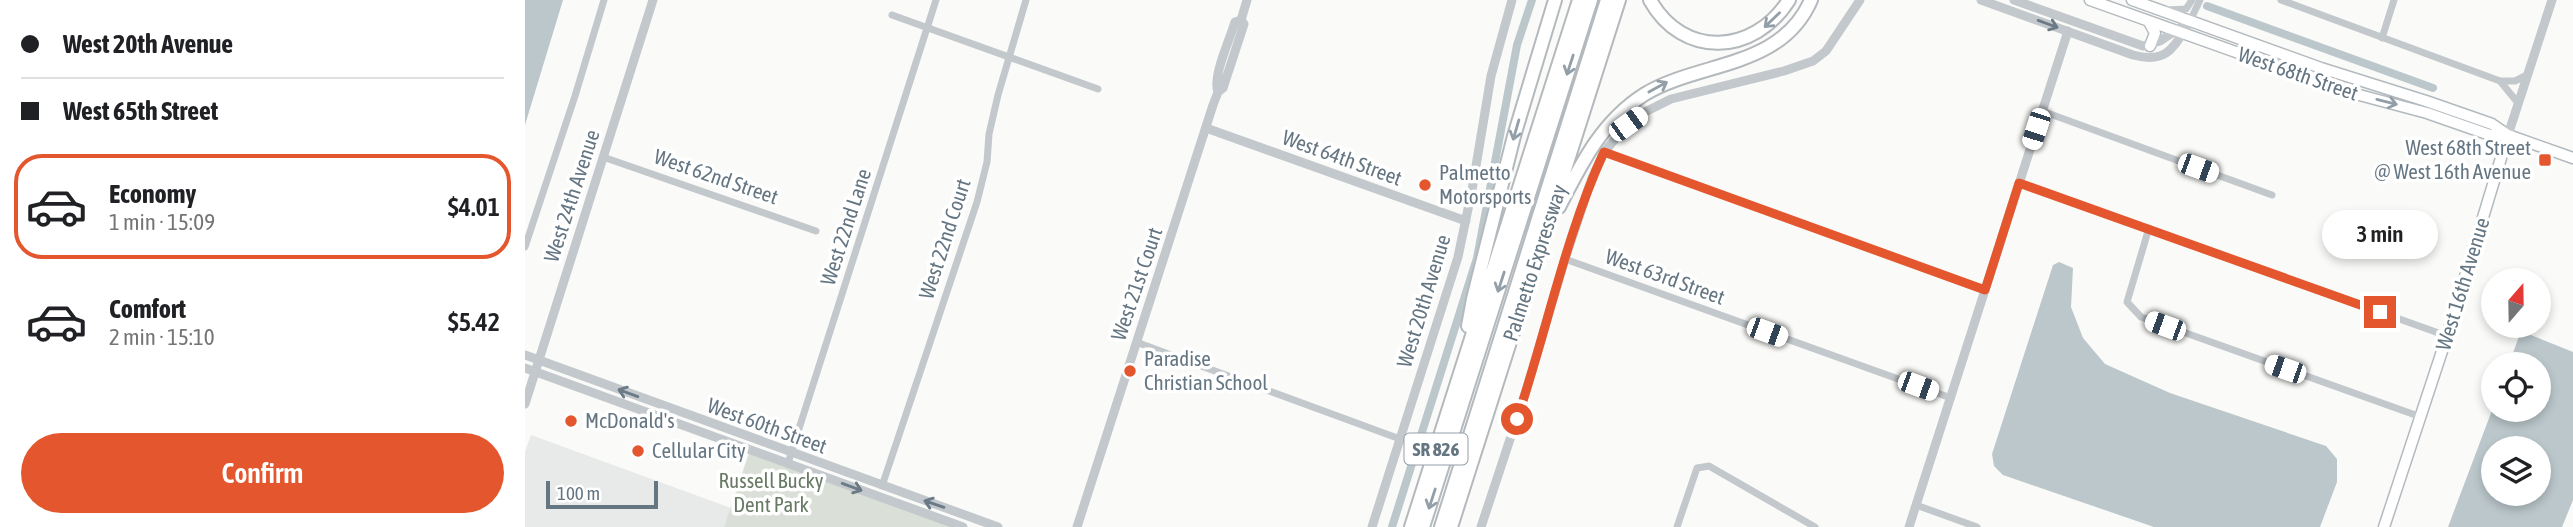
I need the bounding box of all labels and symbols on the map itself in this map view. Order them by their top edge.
one-way arrow [1764,11,1781,28]
one-way arrow [2036,19,2058,31]
street label: West 68th Street [2235,41,2362,105]
one-way arrow [1563,54,1576,76]
one-way arrow [1647,80,1667,94]
one-way arrow [2375,96,2397,109]
car [1605,103,1652,145]
car [2020,106,2053,152]
one-way arrow [1509,118,1522,141]
street label: West 64th Street [1279,124,1405,190]
street label: West 24th Avenue [538,127,604,265]
place label: West 68th Street @ West 16th Avenue [2374,135,2531,183]
street label: West 62nd Street [651,144,781,208]
car [2175,151,2222,185]
marker: West 68th Street @ West 16th Avenue [2537,152,2553,168]
place label: Palmetto Motorsports [1439,160,1532,208]
street label: West 22nd Lane [815,166,875,288]
street label: West 22nd Court [913,176,975,302]
marker: Palmetto Motorsports [1417,177,1433,193]
street label: Palmetto Expressway [1497,181,1571,344]
callout: 3 min [2322,210,2438,260]
street label: West 16th Avenue [2430,214,2494,353]
street label: West 21st Court [1105,224,1167,343]
street label: West 20th Avenue [1391,231,1455,370]
street label: West 63rd Street [1602,243,1728,309]
north arrow [2481,268,2551,338]
one-way arrow [1494,270,1507,292]
route end [2364,296,2396,328]
car [2142,309,2189,343]
car [1744,315,1791,349]
place label: Paradise Christian School [1144,346,1268,394]
car [2262,352,2309,386]
marker: Paradise Christian School [1122,363,1138,379]
car [1895,369,1942,403]
one-way arrow [617,386,639,399]
street label: West 60th Street [704,392,830,458]
route start [1501,403,1533,435]
place label: McDonald's [585,408,675,432]
marker: McDonald's [563,413,579,429]
road number: SR 826 [1405,433,1467,464]
place label: Cellular City [652,438,746,462]
marker: Cellular City [630,443,646,459]
park label: Russell Bucky Dent Park [719,468,824,516]
scale bar [546,478,658,510]
one-way arrow [841,482,863,494]
one-way arrow [1425,487,1438,509]
one-way arrow [923,497,945,510]

